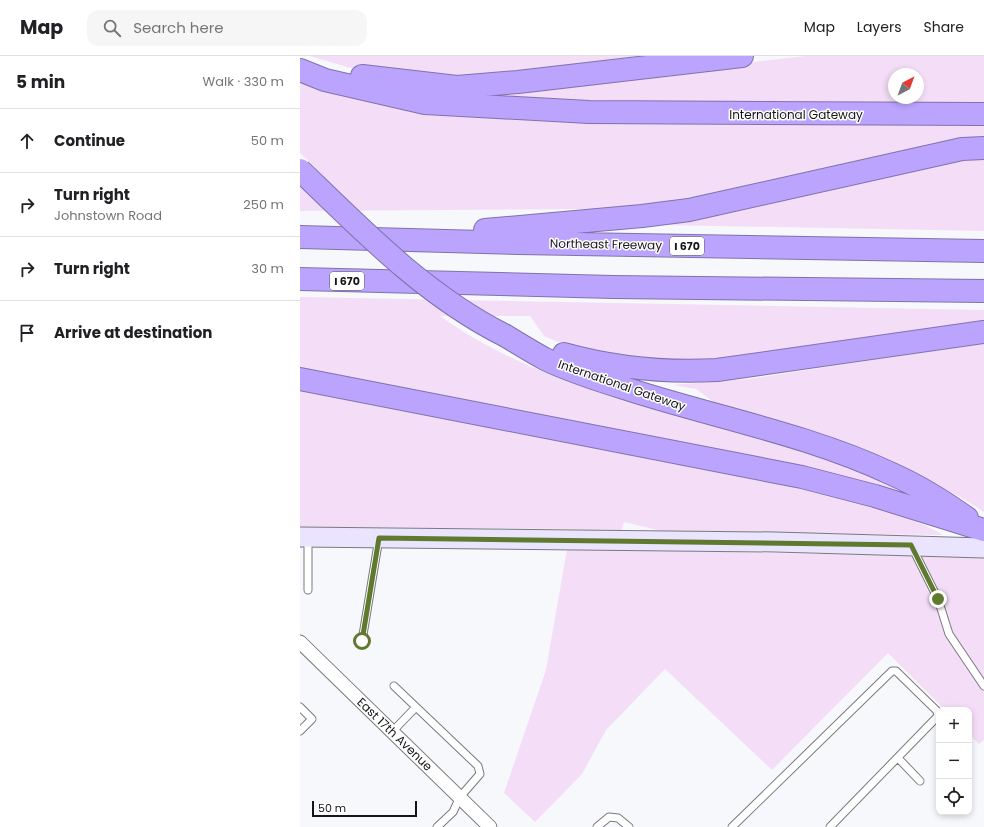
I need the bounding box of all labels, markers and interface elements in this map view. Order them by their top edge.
search box [87,10,367,46]
text: Map [20,14,63,41]
icon: search [101,17,123,39]
text: Search here [133,17,224,38]
text: Map [804,17,835,37]
text: Layers [857,17,901,37]
text: Share [923,17,964,37]
north arrow [888,68,924,104]
text: 5 min [16,70,65,94]
text: Walk · 330 m [203,72,284,91]
street label: International Gateway [729,106,863,123]
icon: ahead [16,130,38,152]
text: Continue [54,130,125,151]
text: 50 m [251,131,284,150]
text: Turn right [54,184,130,205]
icon: right [16,194,38,216]
text: 250 m [243,195,284,214]
text: Johnstown Road [54,206,162,225]
street label: Northeast Freeway [550,235,662,253]
road number: I 670 [670,237,704,255]
icon: right [16,258,38,280]
text: Turn right [54,258,130,279]
text: 30 m [251,259,284,278]
road number: I 670 [330,272,364,290]
icon: arrive [16,322,38,344]
text: Arrive at destination [54,322,212,343]
street label: International Gateway [556,355,688,415]
route end [929,590,947,608]
route start [353,632,371,650]
street label: East 17th Avenue [354,694,436,774]
map controls [936,707,972,815]
button: + [936,707,972,743]
button: − [936,743,972,779]
button: locate [936,779,972,815]
scale bar [312,799,417,818]
text: 50 m [318,800,346,816]

